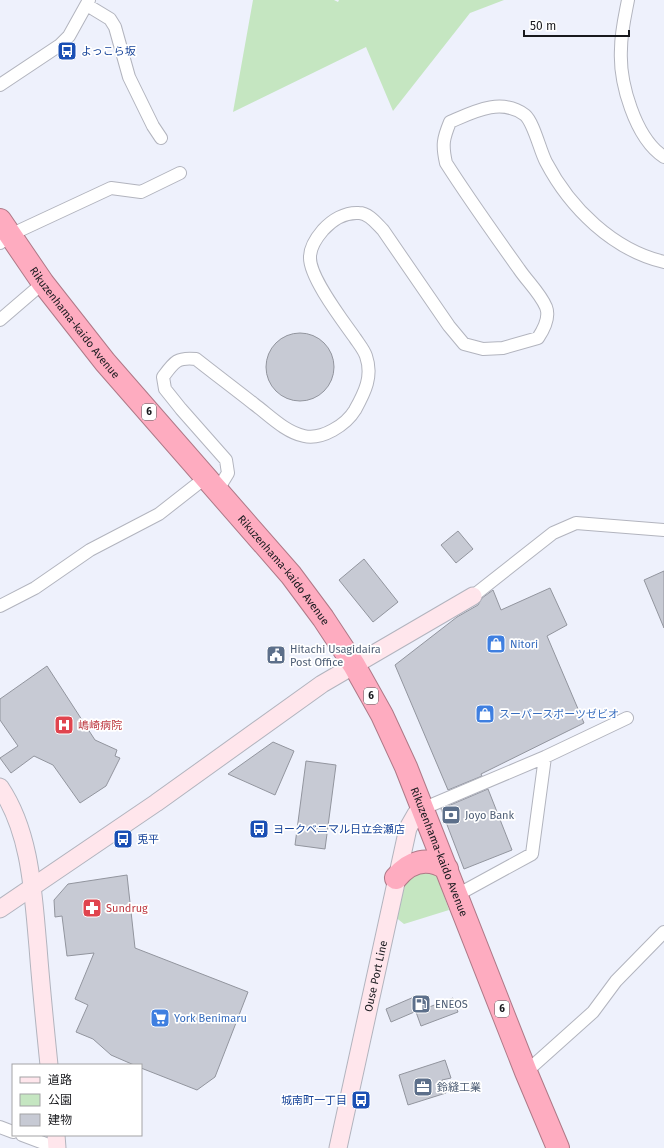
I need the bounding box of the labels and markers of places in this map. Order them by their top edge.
bus stop icon: よっこら坂 [56,40,78,62]
place label: よっこら坂 [81,45,136,58]
shop icon: Nitori [485,633,507,655]
place label: Nitori [510,638,538,651]
place label: Hitachi Usagidaira Post Office [290,643,381,669]
public building icon: Hitachi Usagidaira Post Office [265,644,287,666]
shop icon: スーパースポーツゼビオ [474,703,496,725]
place label: スーパースポーツゼビオ [499,708,619,721]
hospital icon: 嶋崎病院 [53,714,75,736]
place label: 嶋崎病院 [78,719,122,732]
bank icon: Joyo Bank [440,804,462,826]
place label: Joyo Bank [465,809,515,822]
bus stop icon: ヨークベニマル日立会瀬店 [248,818,270,840]
place label: ヨークベニマル日立会瀬店 [273,823,405,836]
bus stop icon: 兎平 [112,828,134,850]
place label: 兎平 [137,833,159,846]
pharmacy icon: Sundrug [81,897,103,919]
place label: Sundrug [106,902,148,915]
fuel station icon: ENEOS [410,993,432,1015]
place label: ENEOS [435,998,468,1011]
supermarket icon: York Benimaru [149,1007,171,1029]
place label: York Benimaru [174,1012,247,1025]
office icon: 鈴縫工業 [412,1076,434,1098]
place label: 鈴縫工業 [437,1081,481,1094]
bus stop icon: 城南町一丁目 [350,1089,372,1111]
place label: 城南町一丁目 [281,1094,347,1107]

